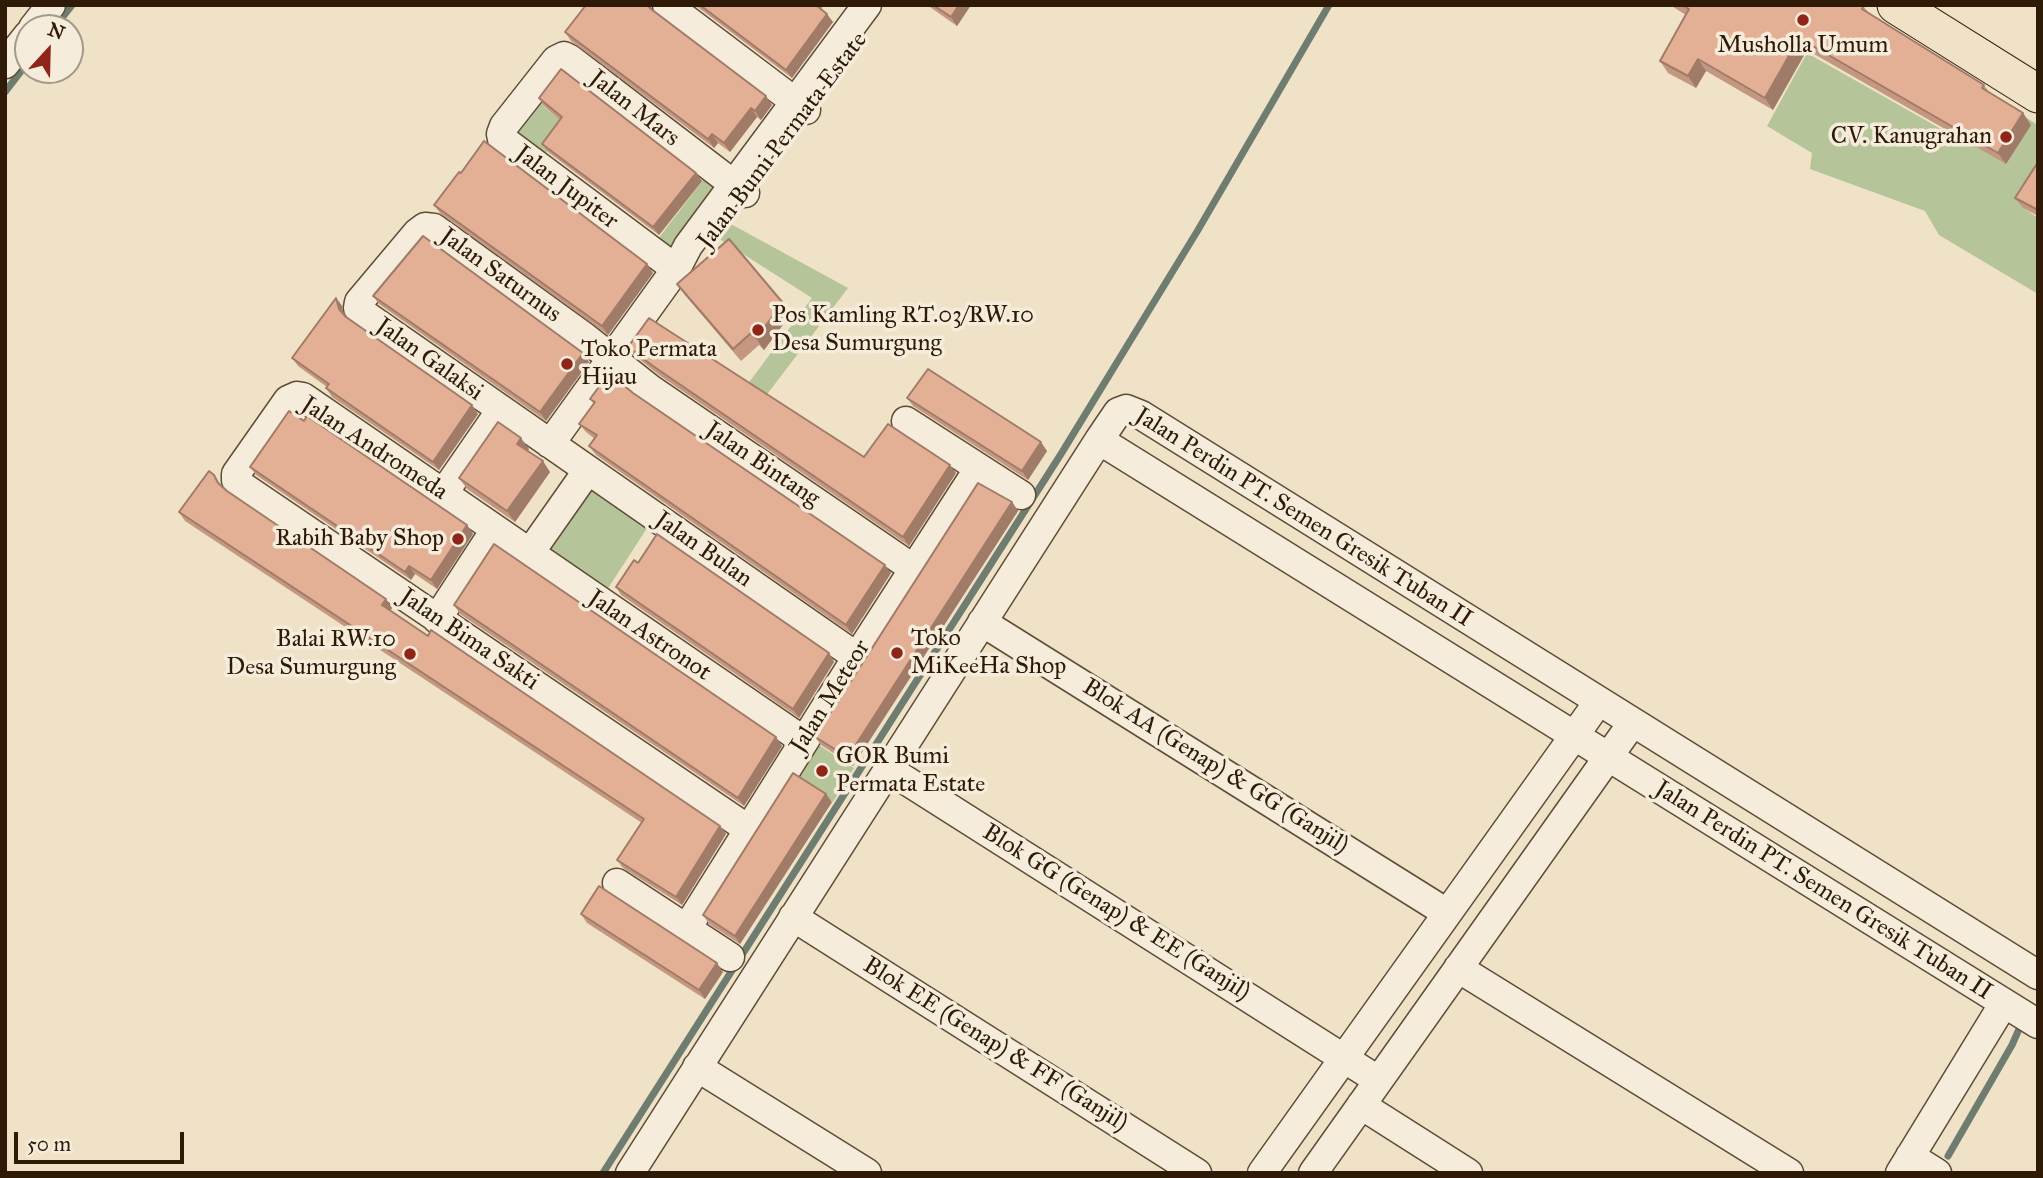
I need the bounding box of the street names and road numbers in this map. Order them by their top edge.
street label: Jalan Bumi Permata Estate [692,27,874,255]
street label: Jalan Mars [583,65,685,153]
street label: Jalan Jupiter [509,140,623,236]
street label: Jalan Saturnus [434,222,566,330]
street label: Jalan Galaksi [370,312,488,408]
street label: Jalan Andromeda [295,391,453,507]
street label: Jalan Perdin PT. Semen Gresik Tuban II [1129,402,1477,634]
street label: Jalan Bintang [699,416,825,514]
street label: Jalan Bulan [649,506,757,594]
street label: Jalan Bima Sakti [394,583,544,697]
street label: Jalan Astronot [582,584,716,688]
street label: Jalan Meteor [785,635,877,759]
street label: Blok AA (Genap) & GG (Ganjil) [1077,673,1353,861]
street label: Jalan Perdin PT. Semen Gresik Tuban II [1649,775,1997,1007]
street label: Blok GG (Genap) & EE (Ganjil) [977,819,1255,1007]
street label: Blok EE (Genap) & FF (Ganjil) [857,952,1133,1138]

